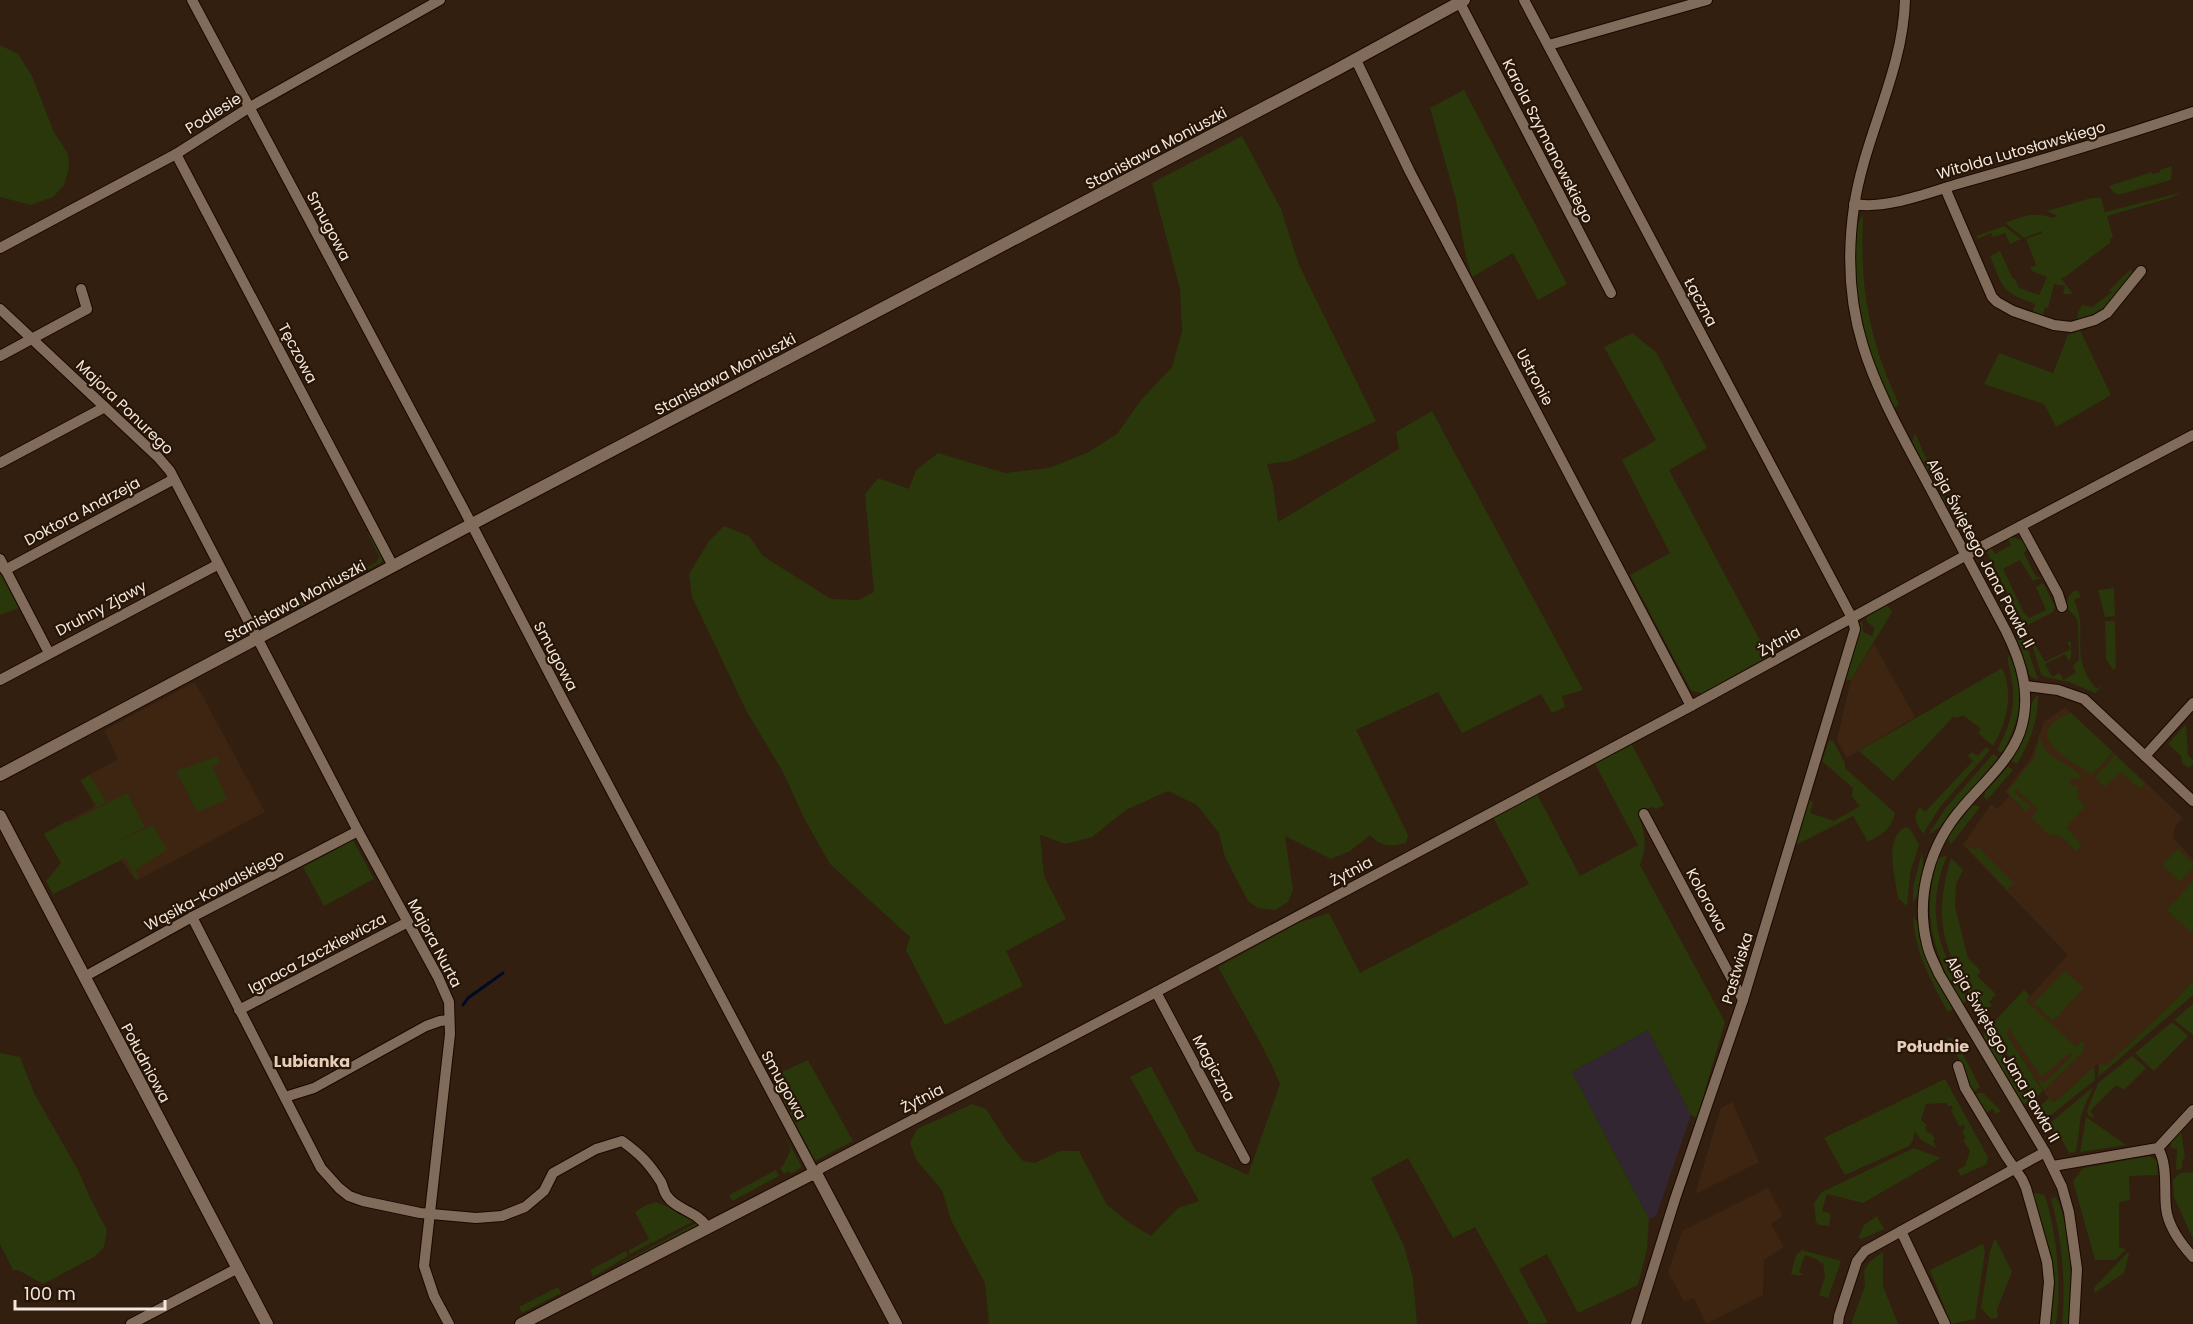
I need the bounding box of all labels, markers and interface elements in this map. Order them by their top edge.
street label: Karola Szymanowskiego [1497,55,1599,227]
street label: Podlesie [181,88,245,138]
street label: Stanisława Moniuszki [1082,102,1230,194]
street label: Witolda Lutosławskiego [1934,116,2108,184]
street label: Smugowa [302,187,356,265]
street label: Łączna [1679,274,1723,330]
street label: Tęczowa [273,319,323,387]
street label: Stanisława Moniuszki [651,328,799,420]
street label: Ustronie [1511,345,1559,409]
street label: Majora Ponurego [72,355,178,459]
street label: Aleja Świętego Jana Pawła II [1922,455,2040,651]
street label: Doktora Andrzeja [20,472,144,550]
street label: Stanisława Moniuszki [221,555,369,647]
street label: Druhny Zjawy [52,575,151,641]
street label: Smugowa [529,617,583,695]
street label: Żytnia [1754,621,1804,661]
street label: Wąsika-Kowalskiego [140,844,288,936]
street label: Żytnia [1326,851,1376,891]
street label: Kolorowa [1681,864,1733,936]
street label: Majora Nurta [403,895,467,991]
street label: Ignaca Zaczkiewicza [244,908,390,998]
street label: Pastwiska [1716,930,1758,1006]
street label: Aleja Świętego Jana Pawła II [1941,952,2065,1146]
street label: Południowa [116,1020,176,1106]
street label: Magiczna [1188,1031,1240,1105]
district label: Południe [1897,1035,1969,1058]
street label: Smugowa [756,1047,812,1123]
district label: Lubianka [274,1050,350,1073]
street label: Żytnia [897,1078,947,1118]
scale bar [15,1273,165,1311]
text: 100 m [24,1281,76,1306]

